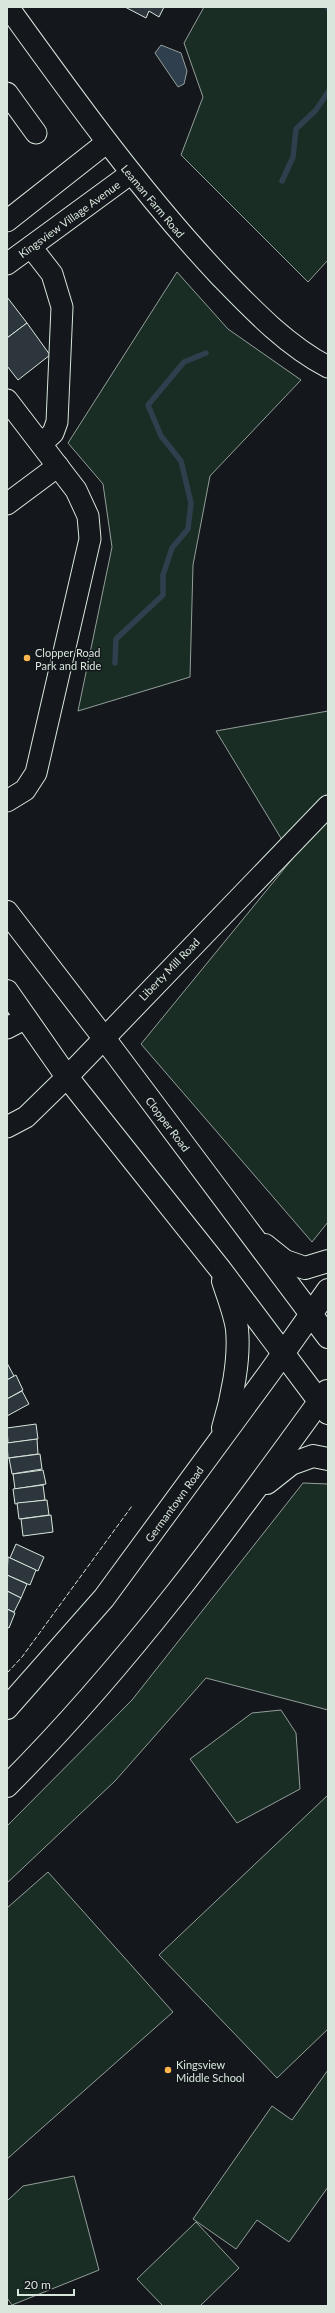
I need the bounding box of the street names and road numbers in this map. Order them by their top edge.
street label: Leaman Farm Road [119,162,187,240]
street label: Kingsview Village Avenue [16,178,122,260]
street label: Liberty Mill Road [136,935,202,1003]
street label: Clopper Road [143,1094,193,1154]
street label: Germantown Road [142,1464,206,1544]

